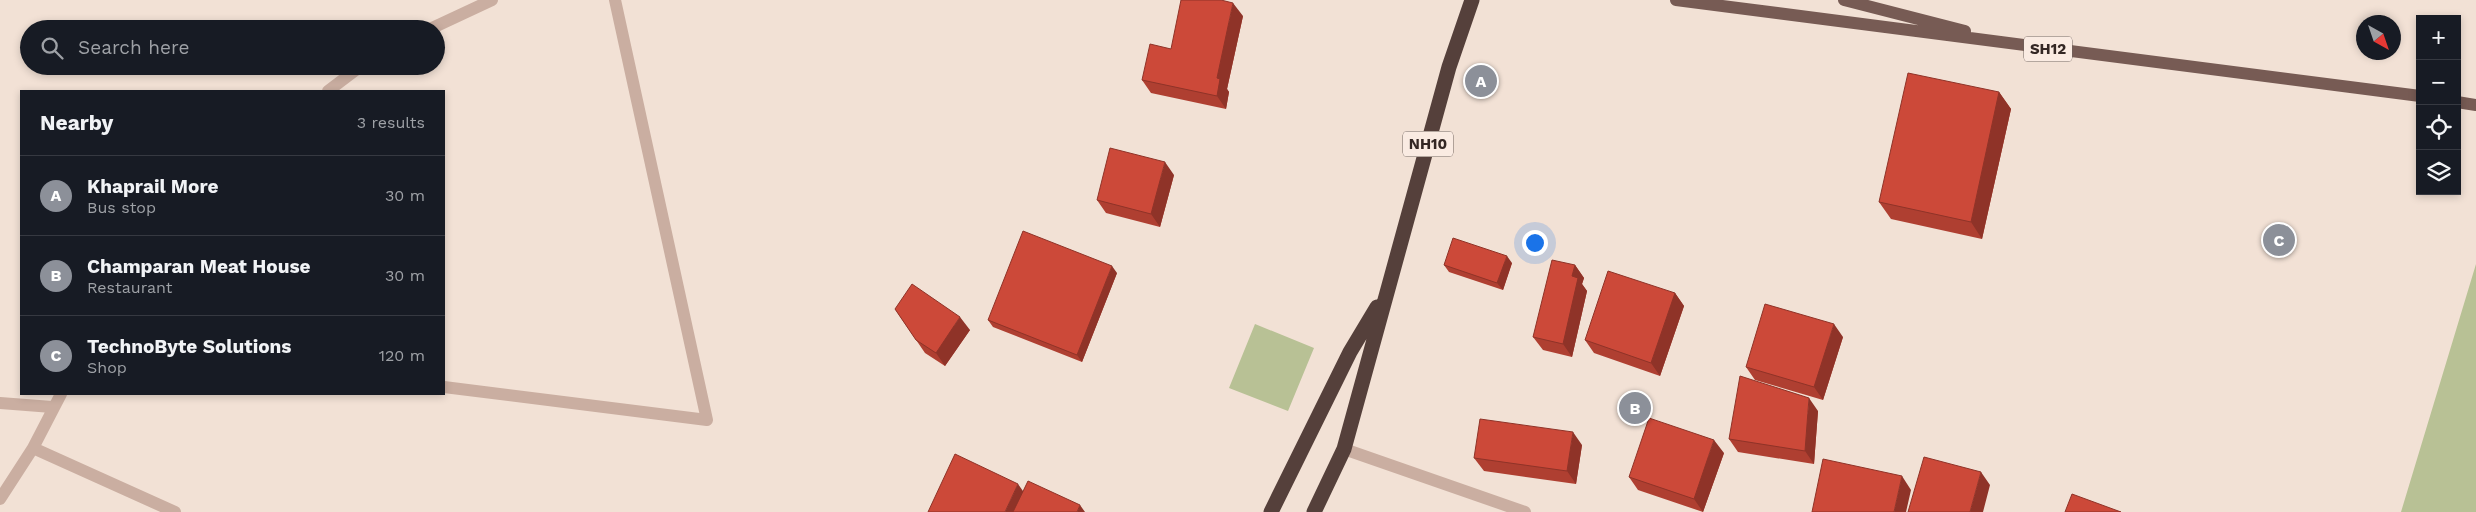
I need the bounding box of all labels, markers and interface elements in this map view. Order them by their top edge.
north arrow [2356,15,2401,60]
map controls [2416,15,2461,195]
button: + [2416,15,2461,60]
search box [20,20,445,75]
icon: search [38,34,66,62]
text: Search here [78,36,189,59]
road number: SH12 [2024,36,2072,62]
button: − [2416,60,2461,105]
pin: A [1465,62,1497,100]
button: locate [2416,105,2461,150]
text: Nearby [40,110,113,135]
text: 3 results [357,113,425,132]
road number: NH10 [1403,132,1453,156]
button: layers [2416,150,2461,195]
text: Khaprail More [87,175,219,198]
text: A [51,186,61,205]
text: 30 m [385,186,425,205]
text: Bus stop [87,198,156,217]
pin: C [2263,221,2295,259]
your location [1522,230,1548,256]
text: Champaran Meat House [87,255,311,278]
text: B [51,266,61,285]
text: 30 m [385,266,425,285]
text: Restaurant [87,278,173,297]
text: TechnoByte Solutions [87,335,291,358]
text: C [51,346,61,365]
text: 120 m [379,346,425,365]
text: Shop [87,358,127,377]
pin: B [1619,389,1651,427]

